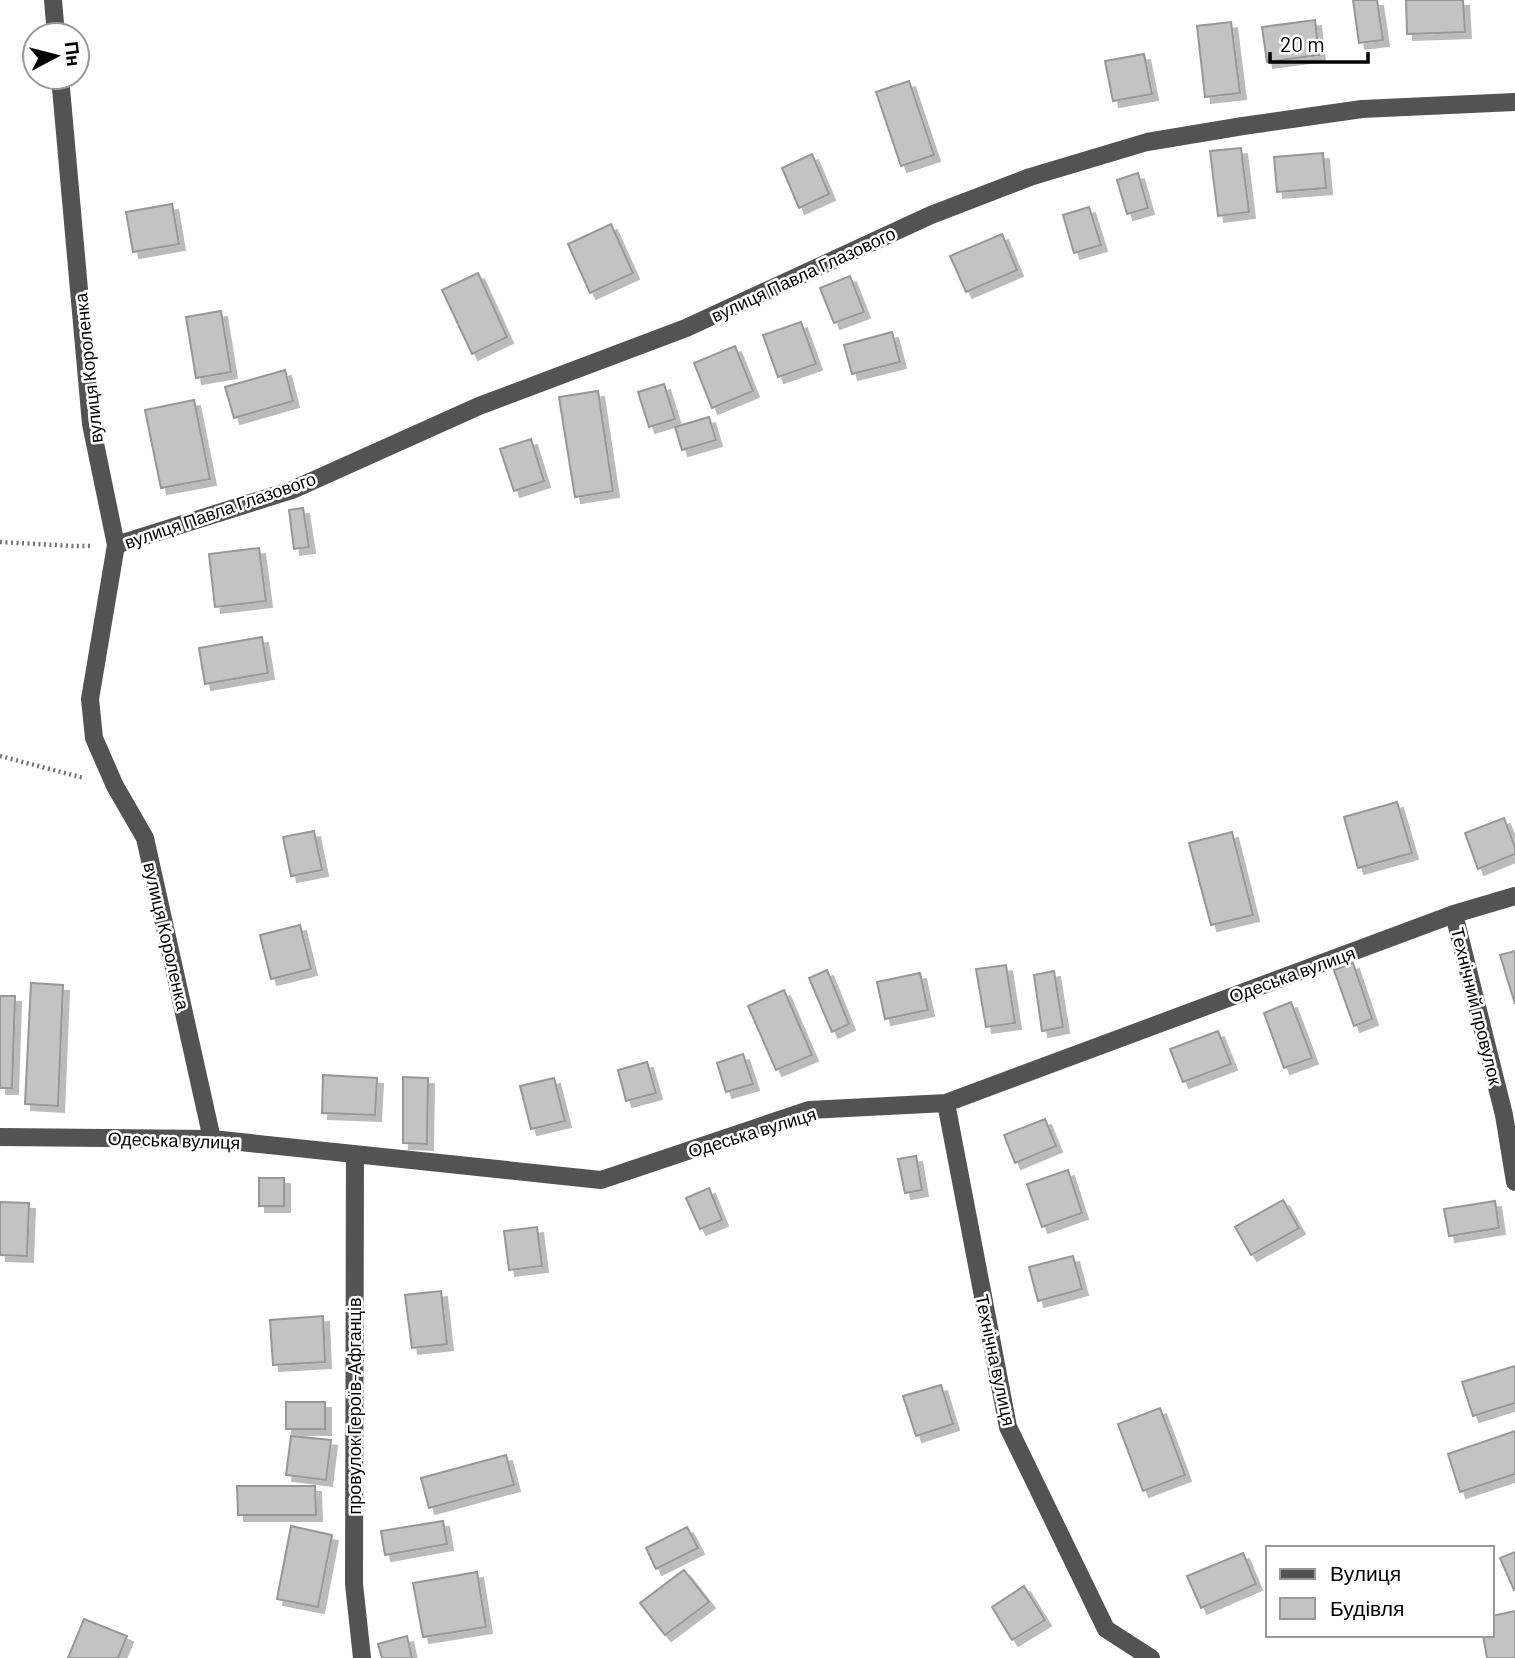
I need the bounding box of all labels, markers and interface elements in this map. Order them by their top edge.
north arrow [21,21,91,91]
scale bar [1270,21,1368,65]
text: 20 m [1280,31,1325,56]
text: Пн [60,40,86,68]
street label: вулиця Павла Глазового [707,222,899,326]
street label: вулиця Короленка [69,291,107,444]
street label: вулиця Павла Глазового [121,467,319,553]
street label: вулиця Короленка [139,860,195,1013]
street label: Технічний провулок [1447,925,1507,1087]
street label: Одеська вулиця [1226,941,1358,1007]
street label: Одеська вулиця [685,1102,819,1162]
street label: Одеська вулиця [107,1127,241,1153]
street label: Технічна вулиця [971,1292,1021,1428]
street label: провулок Героїв-Афганців [343,1298,365,1514]
legend [1266,1546,1494,1637]
text: Вулиця [1330,1560,1401,1585]
text: Будівля [1330,1595,1404,1620]

